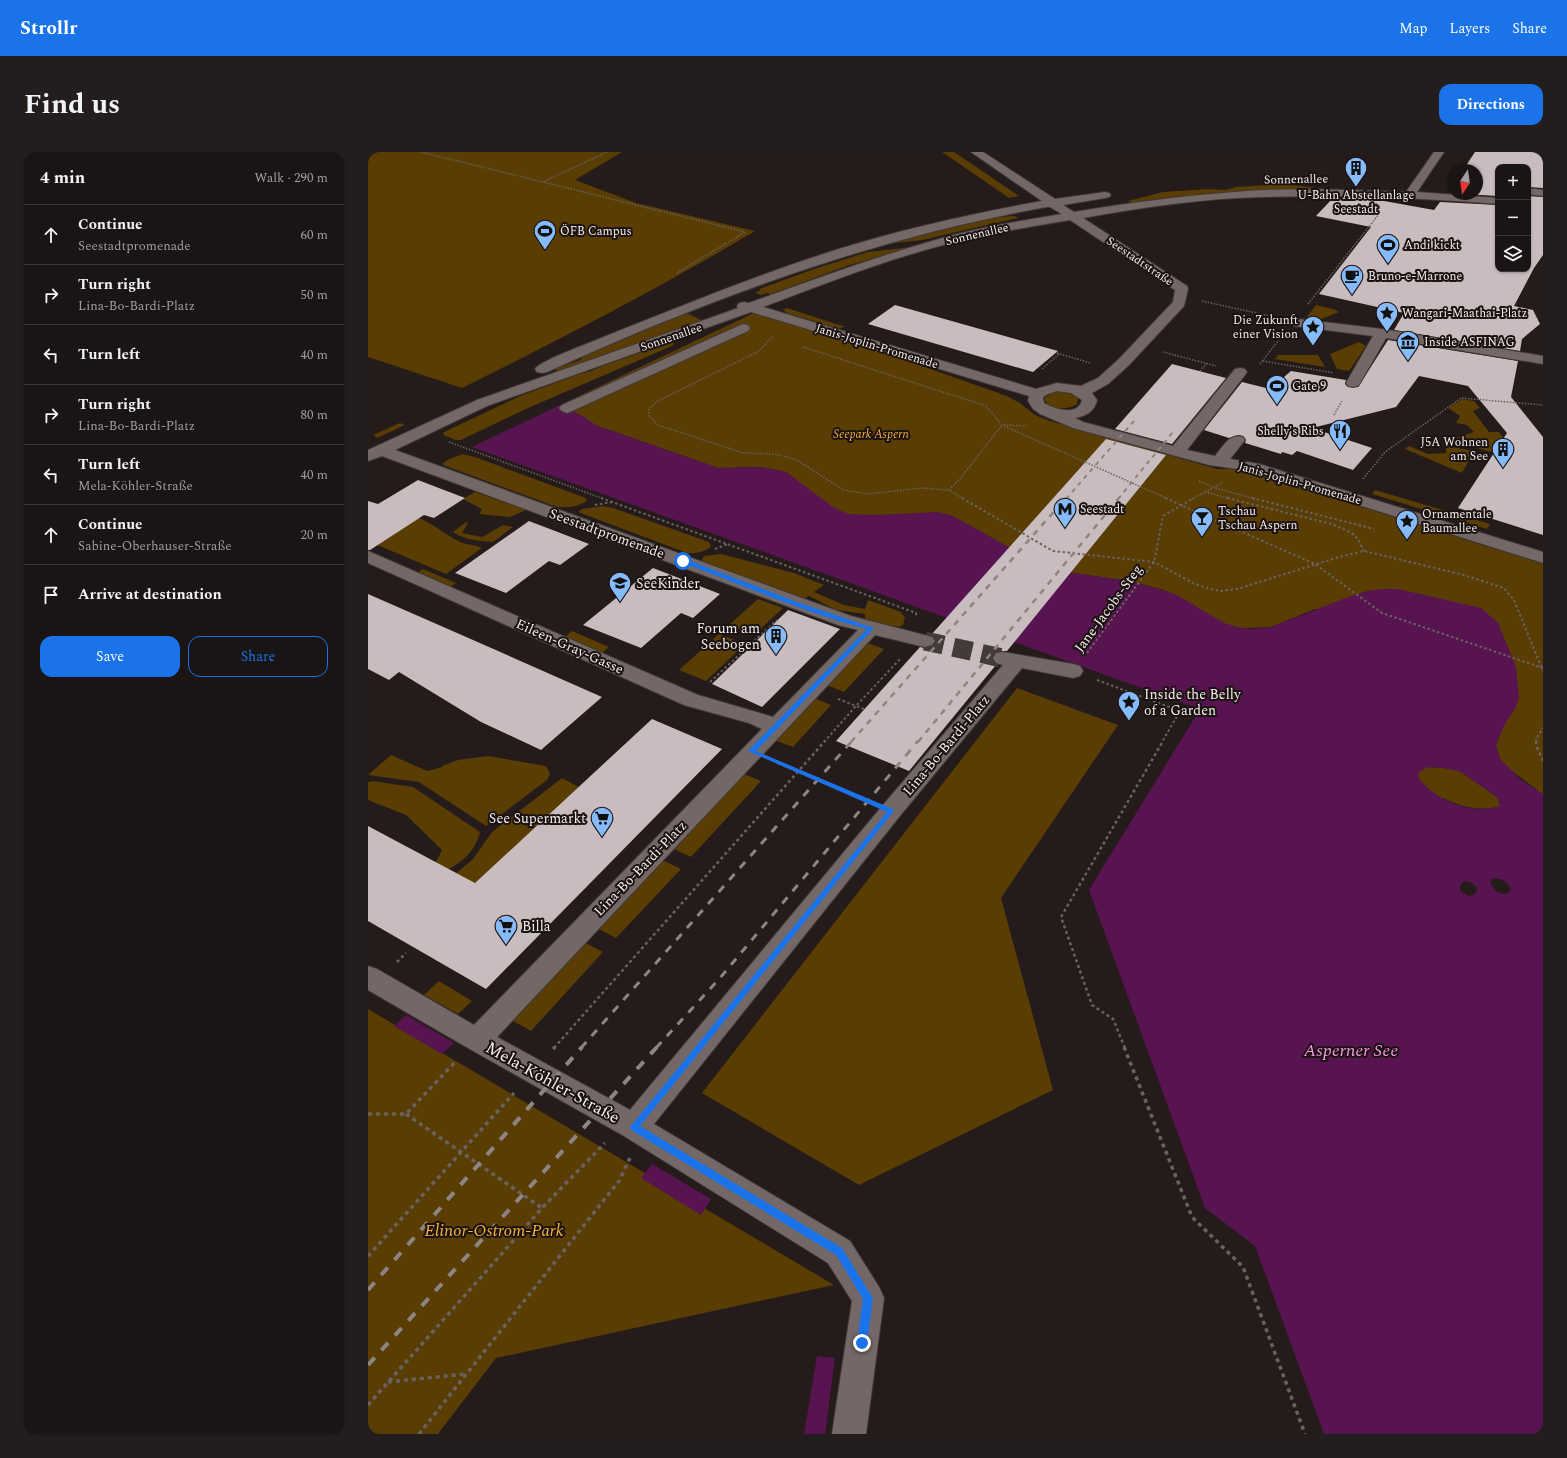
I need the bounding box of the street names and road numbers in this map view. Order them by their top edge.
street label: Sonnenallee [1264,169,1328,190]
street label: Sonnenallee [944,218,1011,251]
street label: Seestadtstraße [1102,232,1177,291]
street label: Sonnenallee [638,318,705,357]
street label: Janis-Joplin-Promenade [813,319,941,374]
street label: Janis-Joplin-Promenade [1236,457,1364,510]
street label: Seestadtpromenade [546,503,668,564]
street label: Jane-Jacobs-Steg [1069,560,1148,657]
street label: Eileen-Gray-Gasse [512,613,627,680]
street label: Lina-Bo-Bardi-Platz [898,690,995,800]
street label: Lina-Bo-Bardi-Platz [589,816,692,921]
street label: Mela-Köhler-Straße [481,1035,624,1131]

